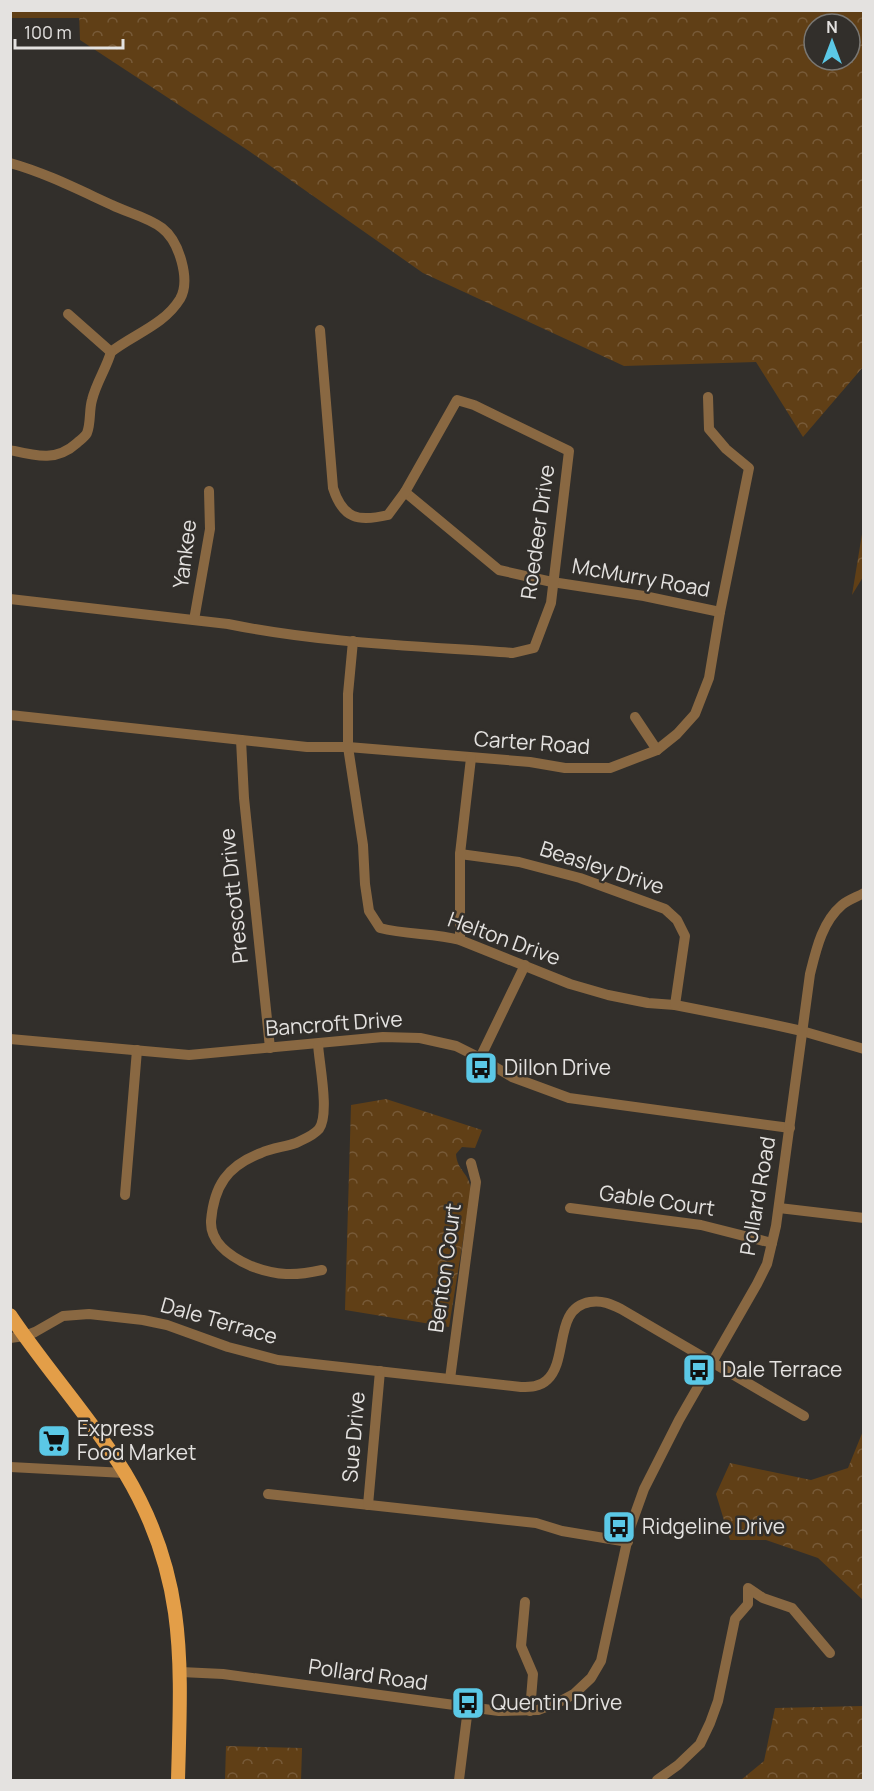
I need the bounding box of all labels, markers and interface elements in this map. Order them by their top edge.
scale bar [15,12,123,50]
north arrow [802,12,862,72]
text: N [826,16,838,38]
text: 100 m [24,20,72,44]
street label: Roedeer Drive [514,463,560,601]
street label: Yankee [166,518,202,590]
street label: McMurry Road [570,551,712,603]
street label: Carter Road [473,724,591,760]
street label: Prescott Drive [212,827,254,965]
street label: Beasley Drive [537,834,668,900]
street label: Helton Drive [444,905,564,971]
street label: Bancroft Drive [264,1004,403,1042]
bus stop icon: Dillon Drive [463,1050,499,1086]
place label: Dillon Drive [504,1053,611,1081]
street label: Pollard Road [733,1134,781,1257]
street label: Gable Court [598,1178,717,1222]
street label: Benton Court [421,1201,467,1334]
street label: Dale Terrace [158,1290,281,1350]
bus stop icon: Dale Terrace [681,1352,717,1388]
place label: Dale Terrace [722,1355,842,1383]
street label: Sue Drive [335,1390,371,1483]
place label: Express Food Market [77,1414,197,1466]
supermarket icon: Express Food Market [36,1423,72,1459]
bus stop icon: Ridgeline Drive [601,1509,637,1545]
place label: Ridgeline Drive [642,1512,785,1540]
street label: Pollard Road [307,1652,430,1696]
bus stop icon: Quentin Drive [450,1685,486,1721]
place label: Quentin Drive [491,1688,622,1716]

